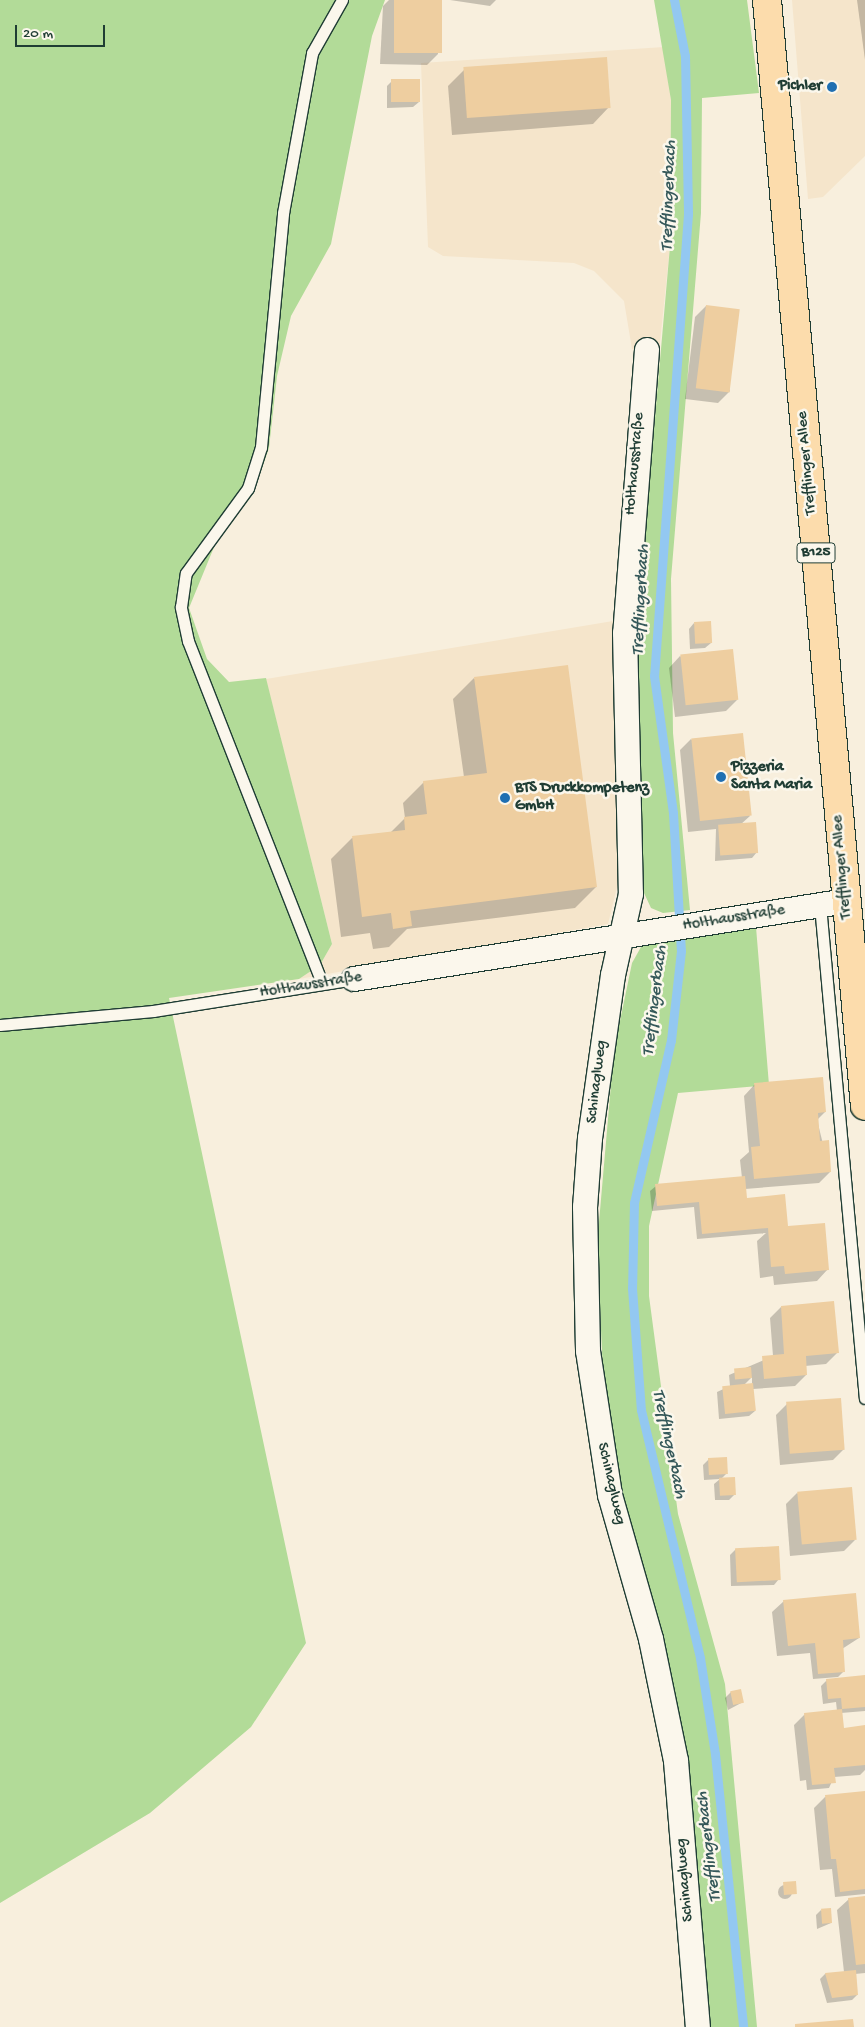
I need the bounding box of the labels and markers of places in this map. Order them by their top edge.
place label: Pichler [778,77,822,97]
marker: Pichler [826,81,838,93]
place label: Pizzeria Santa Maria [731,758,812,796]
marker: Pizzeria Santa Maria [715,771,727,783]
place label: BTS Druckkompetenz GmbH [515,779,649,817]
marker: BTS Druckkompetenz GmbH [499,792,511,804]

